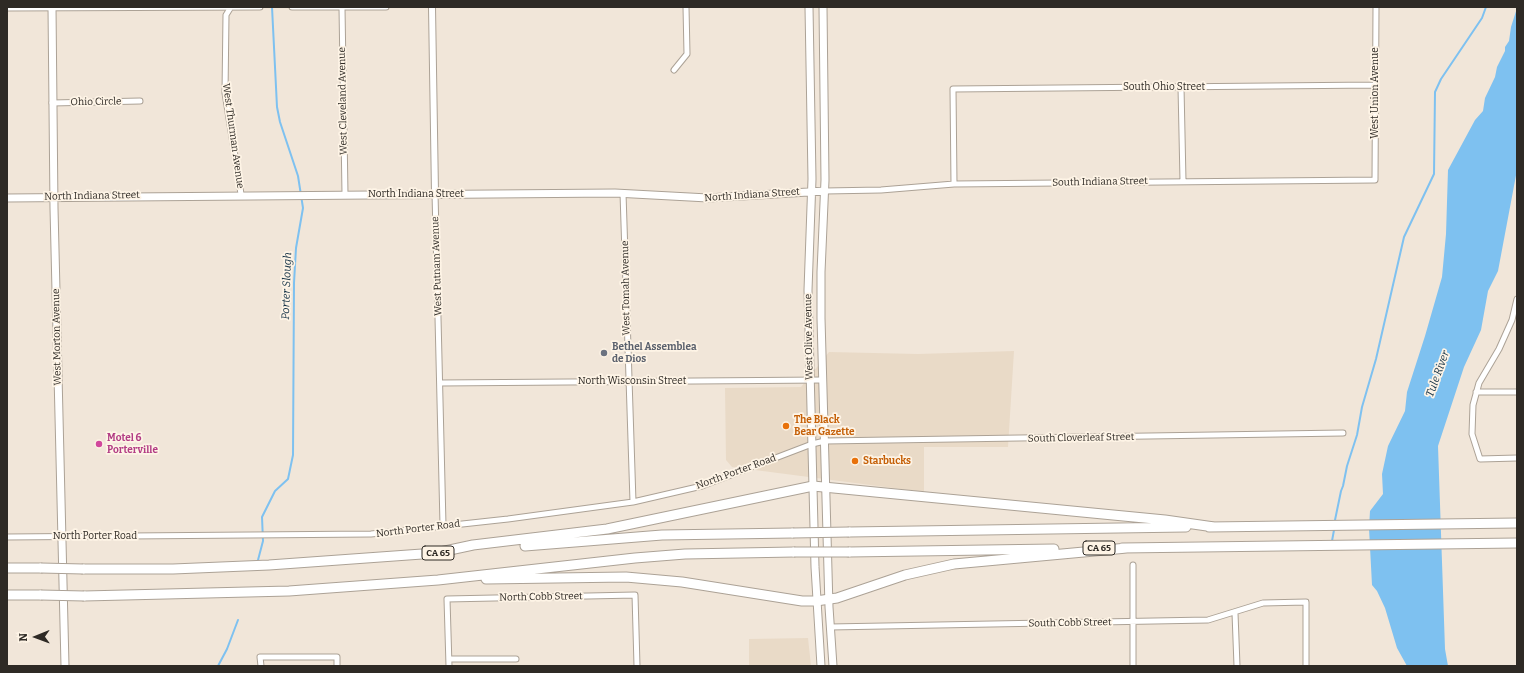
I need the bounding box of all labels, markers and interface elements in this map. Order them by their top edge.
street label: West Cleveland Avenue [336,47,350,155]
street label: West Union Avenue [1369,47,1381,139]
street label: South Ohio Street [1123,81,1205,93]
street label: West Thurman Avenue [220,83,246,189]
street label: Ohio Circle [70,96,122,108]
street label: South Indiana Street [1052,175,1148,189]
street label: North Indiana Street [704,186,800,204]
street label: North Indiana Street [368,188,464,200]
street label: North Indiana Street [44,189,140,203]
street label: West Putnam Avenue [429,216,445,316]
street label: West Tomah Avenue [619,240,633,336]
water label: Porter Slough [279,252,295,320]
street label: West Morton Avenue [50,288,64,386]
street label: West Olive Avenue [802,294,816,380]
place label: Bethel Assemblea de Dios [612,341,697,364]
marker: Bethel Assemblea de Dios [599,348,609,358]
water label: Tule River [1424,349,1452,399]
street label: North Wisconsin Street [578,375,686,387]
place label: The Black Bear Gazette [794,414,854,438]
marker: The Black Bear Gazette [781,421,791,431]
street label: South Cloverleaf Street [1028,431,1134,445]
place label: Motel 6 Porterville [107,432,158,456]
marker: Motel 6 Porterville [94,439,104,449]
street label: North Porter Road [694,452,778,492]
place label: Starbucks [863,455,911,467]
marker: Starbucks [850,456,860,466]
street label: North Porter Road [375,518,461,540]
street label: North Porter Road [53,530,137,542]
road number: CA 65 [1083,541,1115,555]
road number: CA 65 [422,546,454,560]
street label: North Cobb Street [499,590,583,604]
street label: South Cobb Street [1028,616,1112,630]
north arrow [16,617,56,657]
text: N [17,633,30,642]

